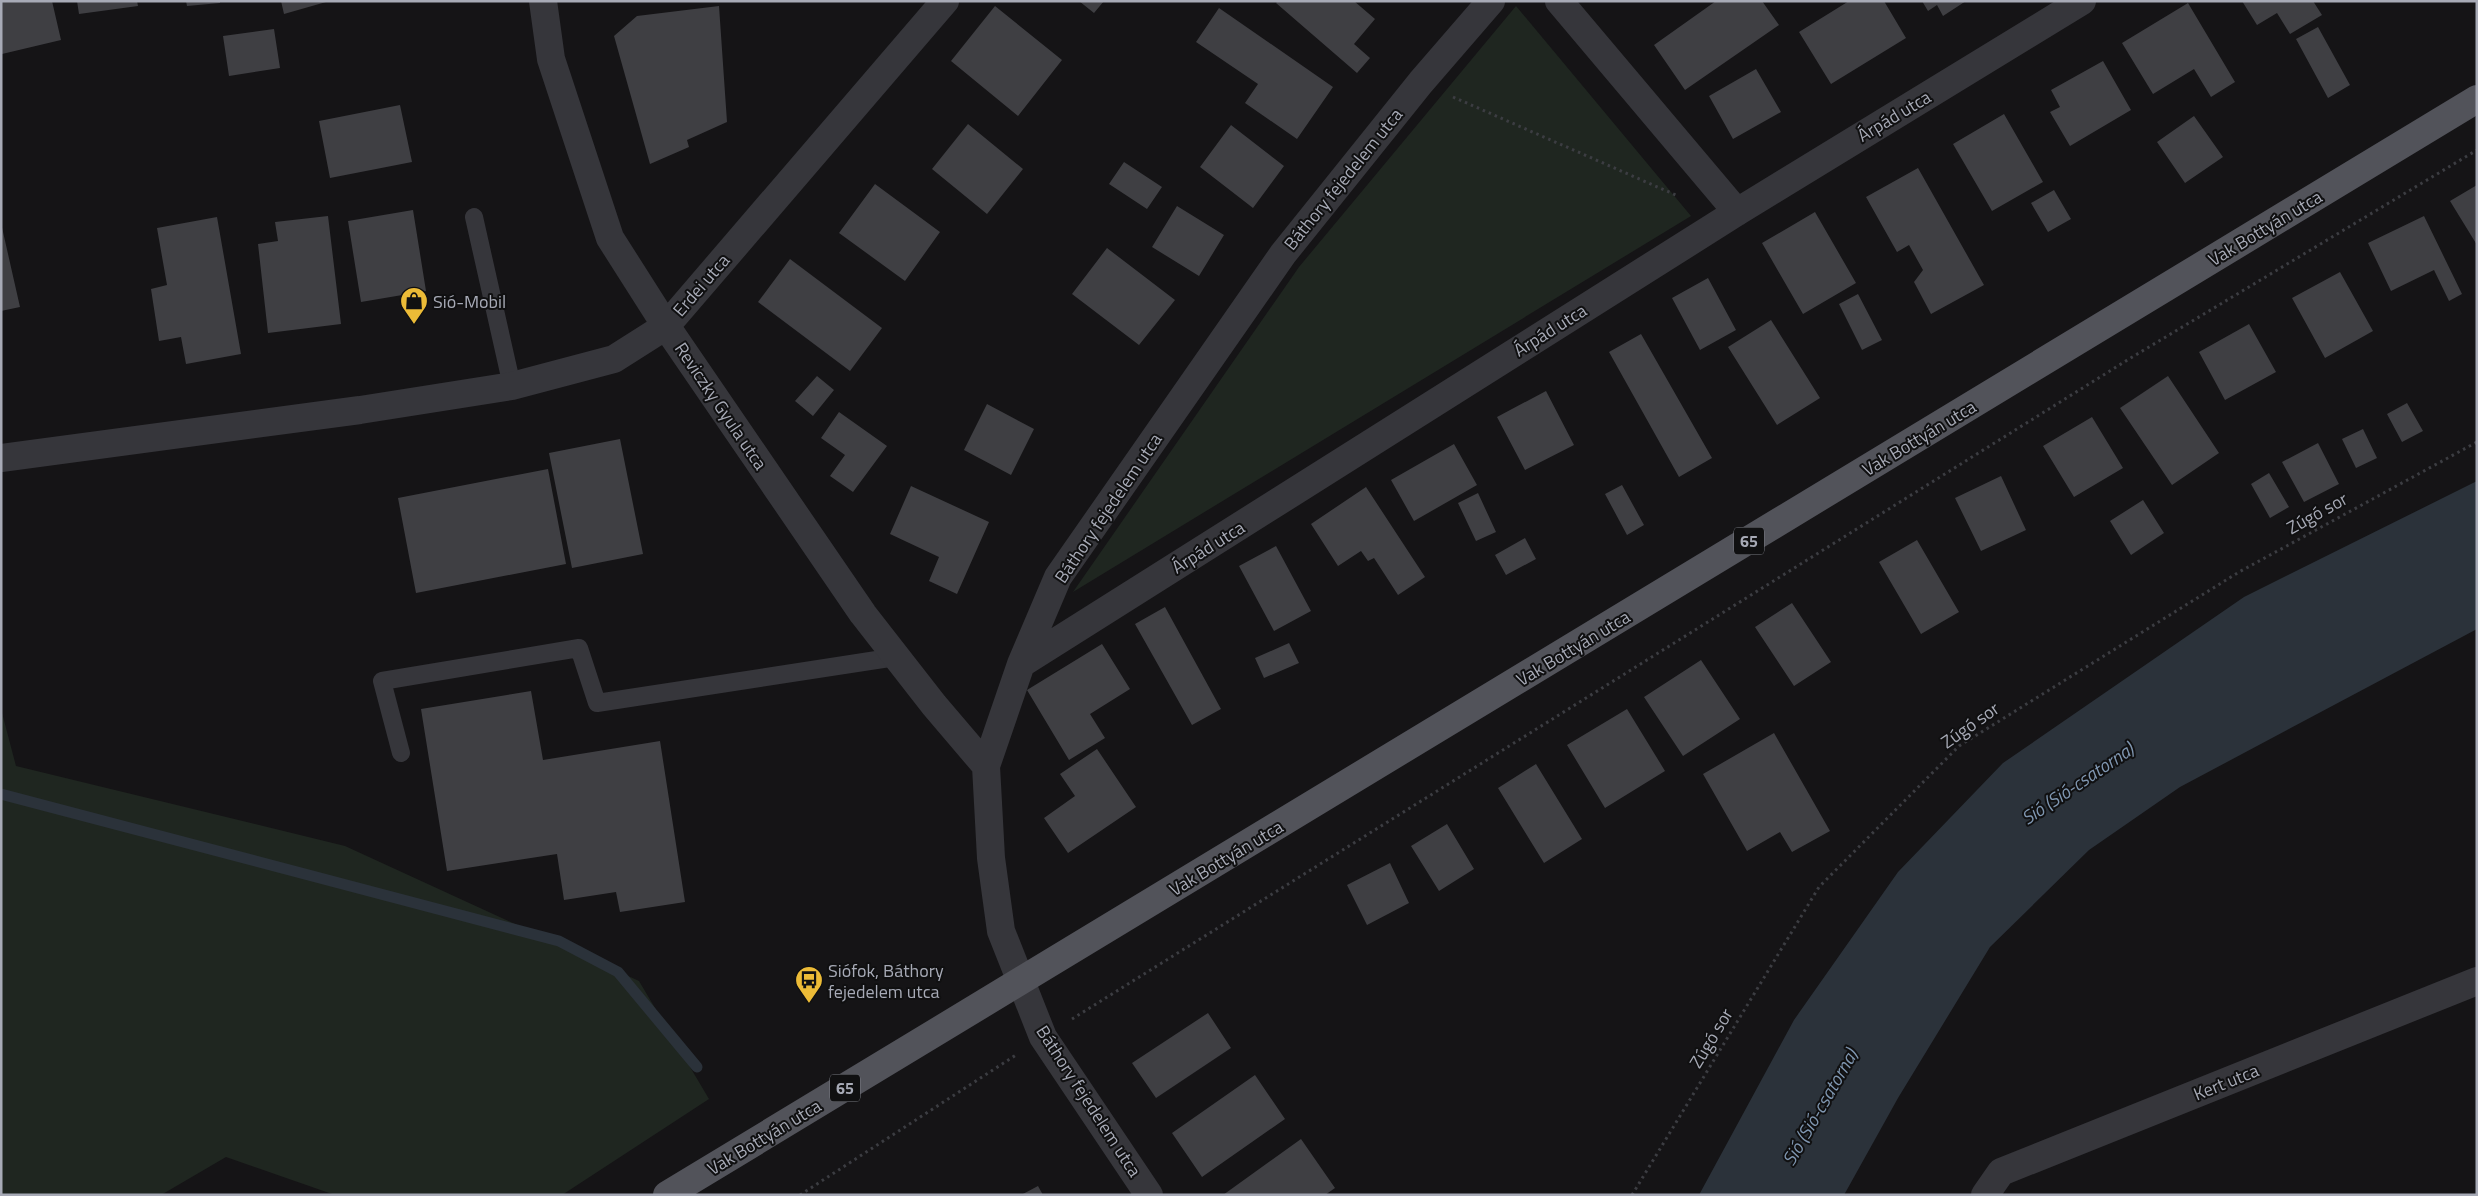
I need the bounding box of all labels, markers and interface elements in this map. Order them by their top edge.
street label: Árpád utca [1852,83,1936,149]
street label: Báthory fejedelem utca [1277,102,1409,256]
street label: Vak Bottyán utca [2203,183,2327,273]
street label: Erdei utca [666,248,736,322]
shop icon: Sió-Mobil [399,286,429,325]
place label: Sió-Mobil [433,288,506,315]
street label: Árpád utca [1508,297,1592,363]
street label: Reviczky Gyula utca [668,337,774,475]
street label: Vak Bottyán utca [1857,393,1981,483]
street label: Báthory fejedelem utca [1048,427,1168,589]
street label: Zúgó sor [2282,485,2352,541]
street label: Árpád utca [1166,514,1250,580]
road number: 65 [1734,528,1764,554]
street label: Vak Bottyán utca [1511,603,1635,693]
street label: Zúgó sor [1935,695,2005,755]
water label: Sió (Sió-csatorna) [2015,734,2140,831]
street label: Vak Bottyán utca [1164,813,1288,903]
place label: Siófok, Báthory fejedelem utca [828,957,944,1005]
bus stop icon: Siófok, Báthory fejedelem utca [794,965,824,1004]
street label: Zúgó sor [1682,1003,1740,1073]
street label: Báthory fejedelem utca [1030,1020,1148,1182]
water label: Sió (Sió-csatorna) [1774,1042,1865,1171]
street label: Kert utca [2189,1057,2263,1107]
road number: 65 [830,1074,860,1102]
street label: Vak Bottyán utca [702,1092,826,1182]

